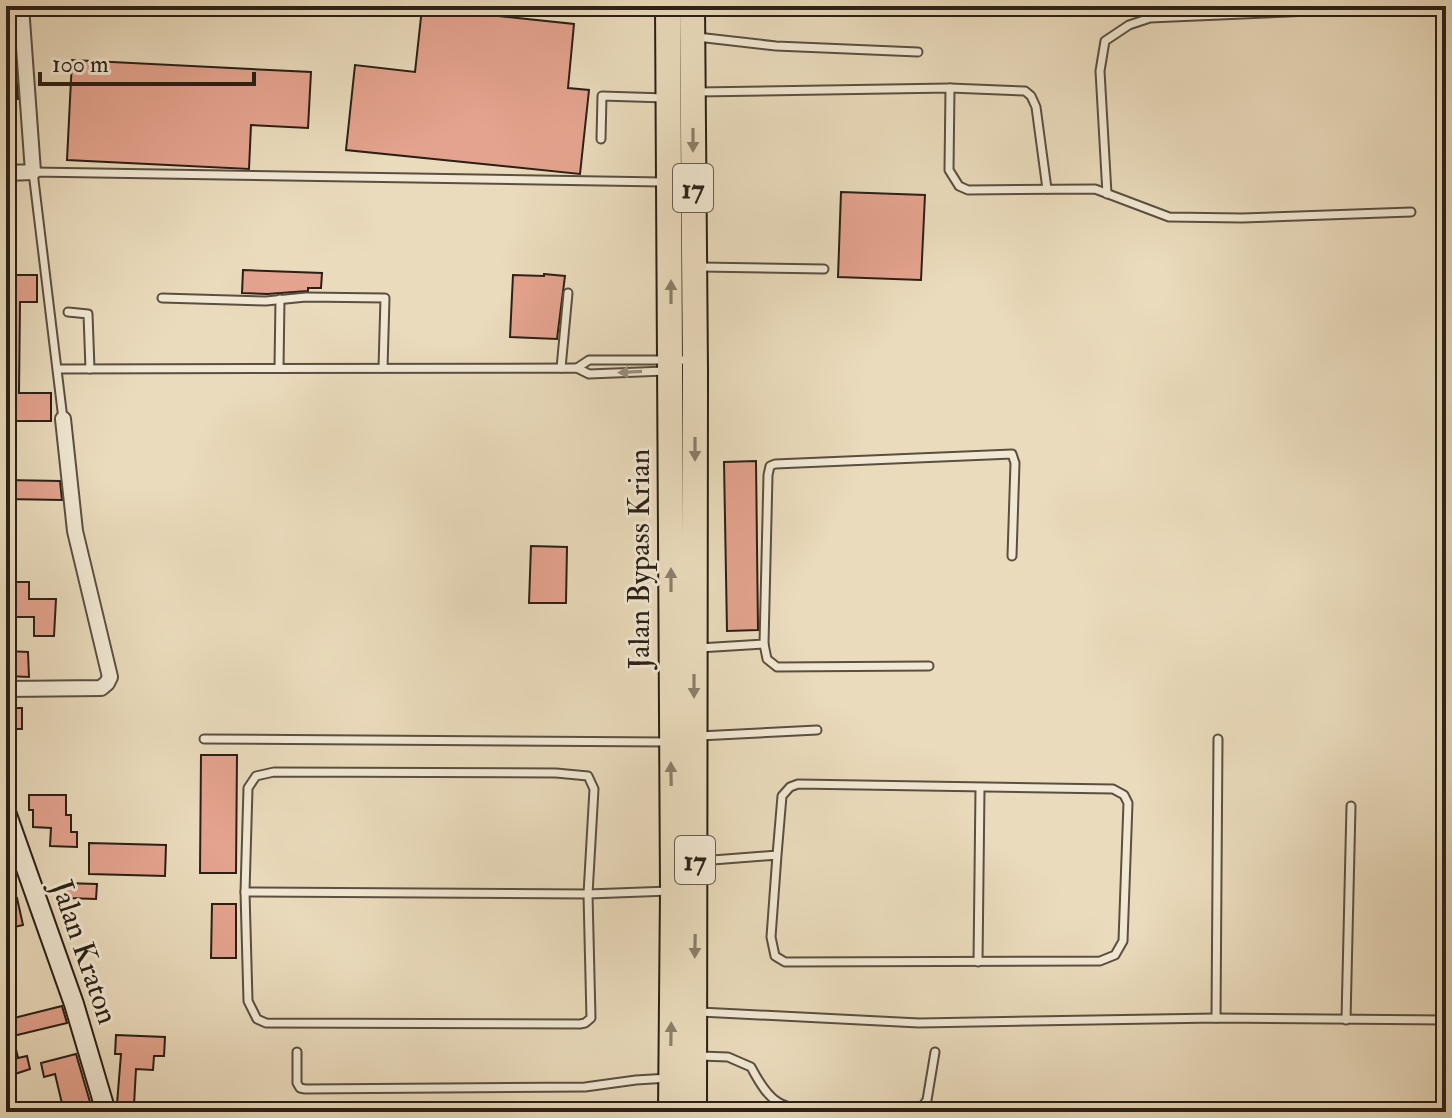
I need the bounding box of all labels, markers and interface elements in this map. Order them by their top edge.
scale bar [40,36,254,86]
text: 100 m [52,49,109,80]
one-way arrow [687,128,699,153]
road number: 17 [673,164,713,212]
one-way arrow [665,279,677,304]
one-way arrow [617,366,642,379]
one-way arrow [689,437,701,462]
street label: Jalan Bypass Krian [621,449,658,670]
one-way arrow [665,567,677,592]
one-way arrow [688,674,700,699]
one-way arrow [665,761,678,786]
road number: 17 [675,836,715,884]
street label: Jalan Kraton [42,874,126,1029]
one-way arrow [689,934,701,959]
one-way arrow [665,1021,678,1046]

